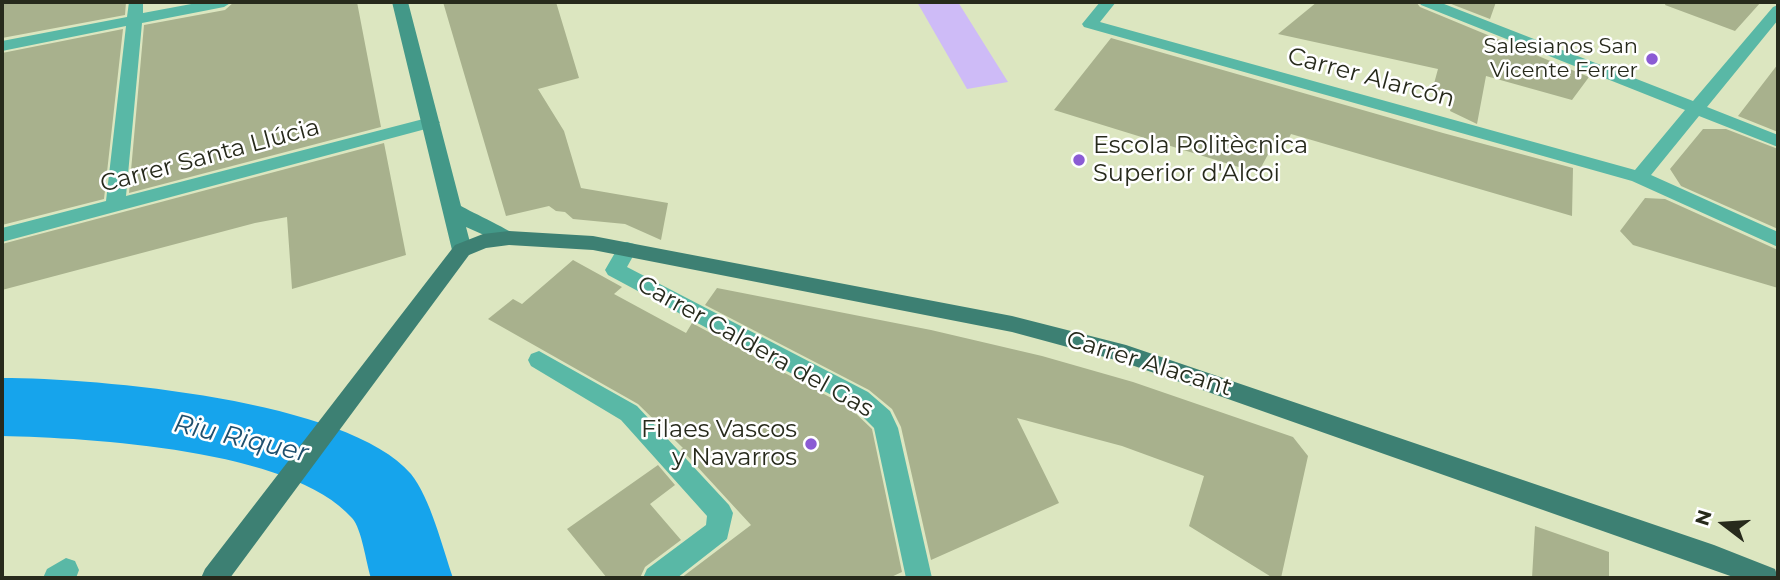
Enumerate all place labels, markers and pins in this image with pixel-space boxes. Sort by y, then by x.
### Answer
place label: Salesianos San Vicente Ferrer [1483,34,1638,84]
marker: Salesianos San Vicente Ferrer [1644,51,1660,67]
place label: Escola Politècnica Superior d'Alcoi [1093,132,1308,188]
marker: Escola Politècnica Superior d'Alcoi [1071,152,1087,168]
place label: Filaes Vascos y Navarros [641,416,797,472]
marker: Filaes Vascos y Navarros [803,436,819,452]

